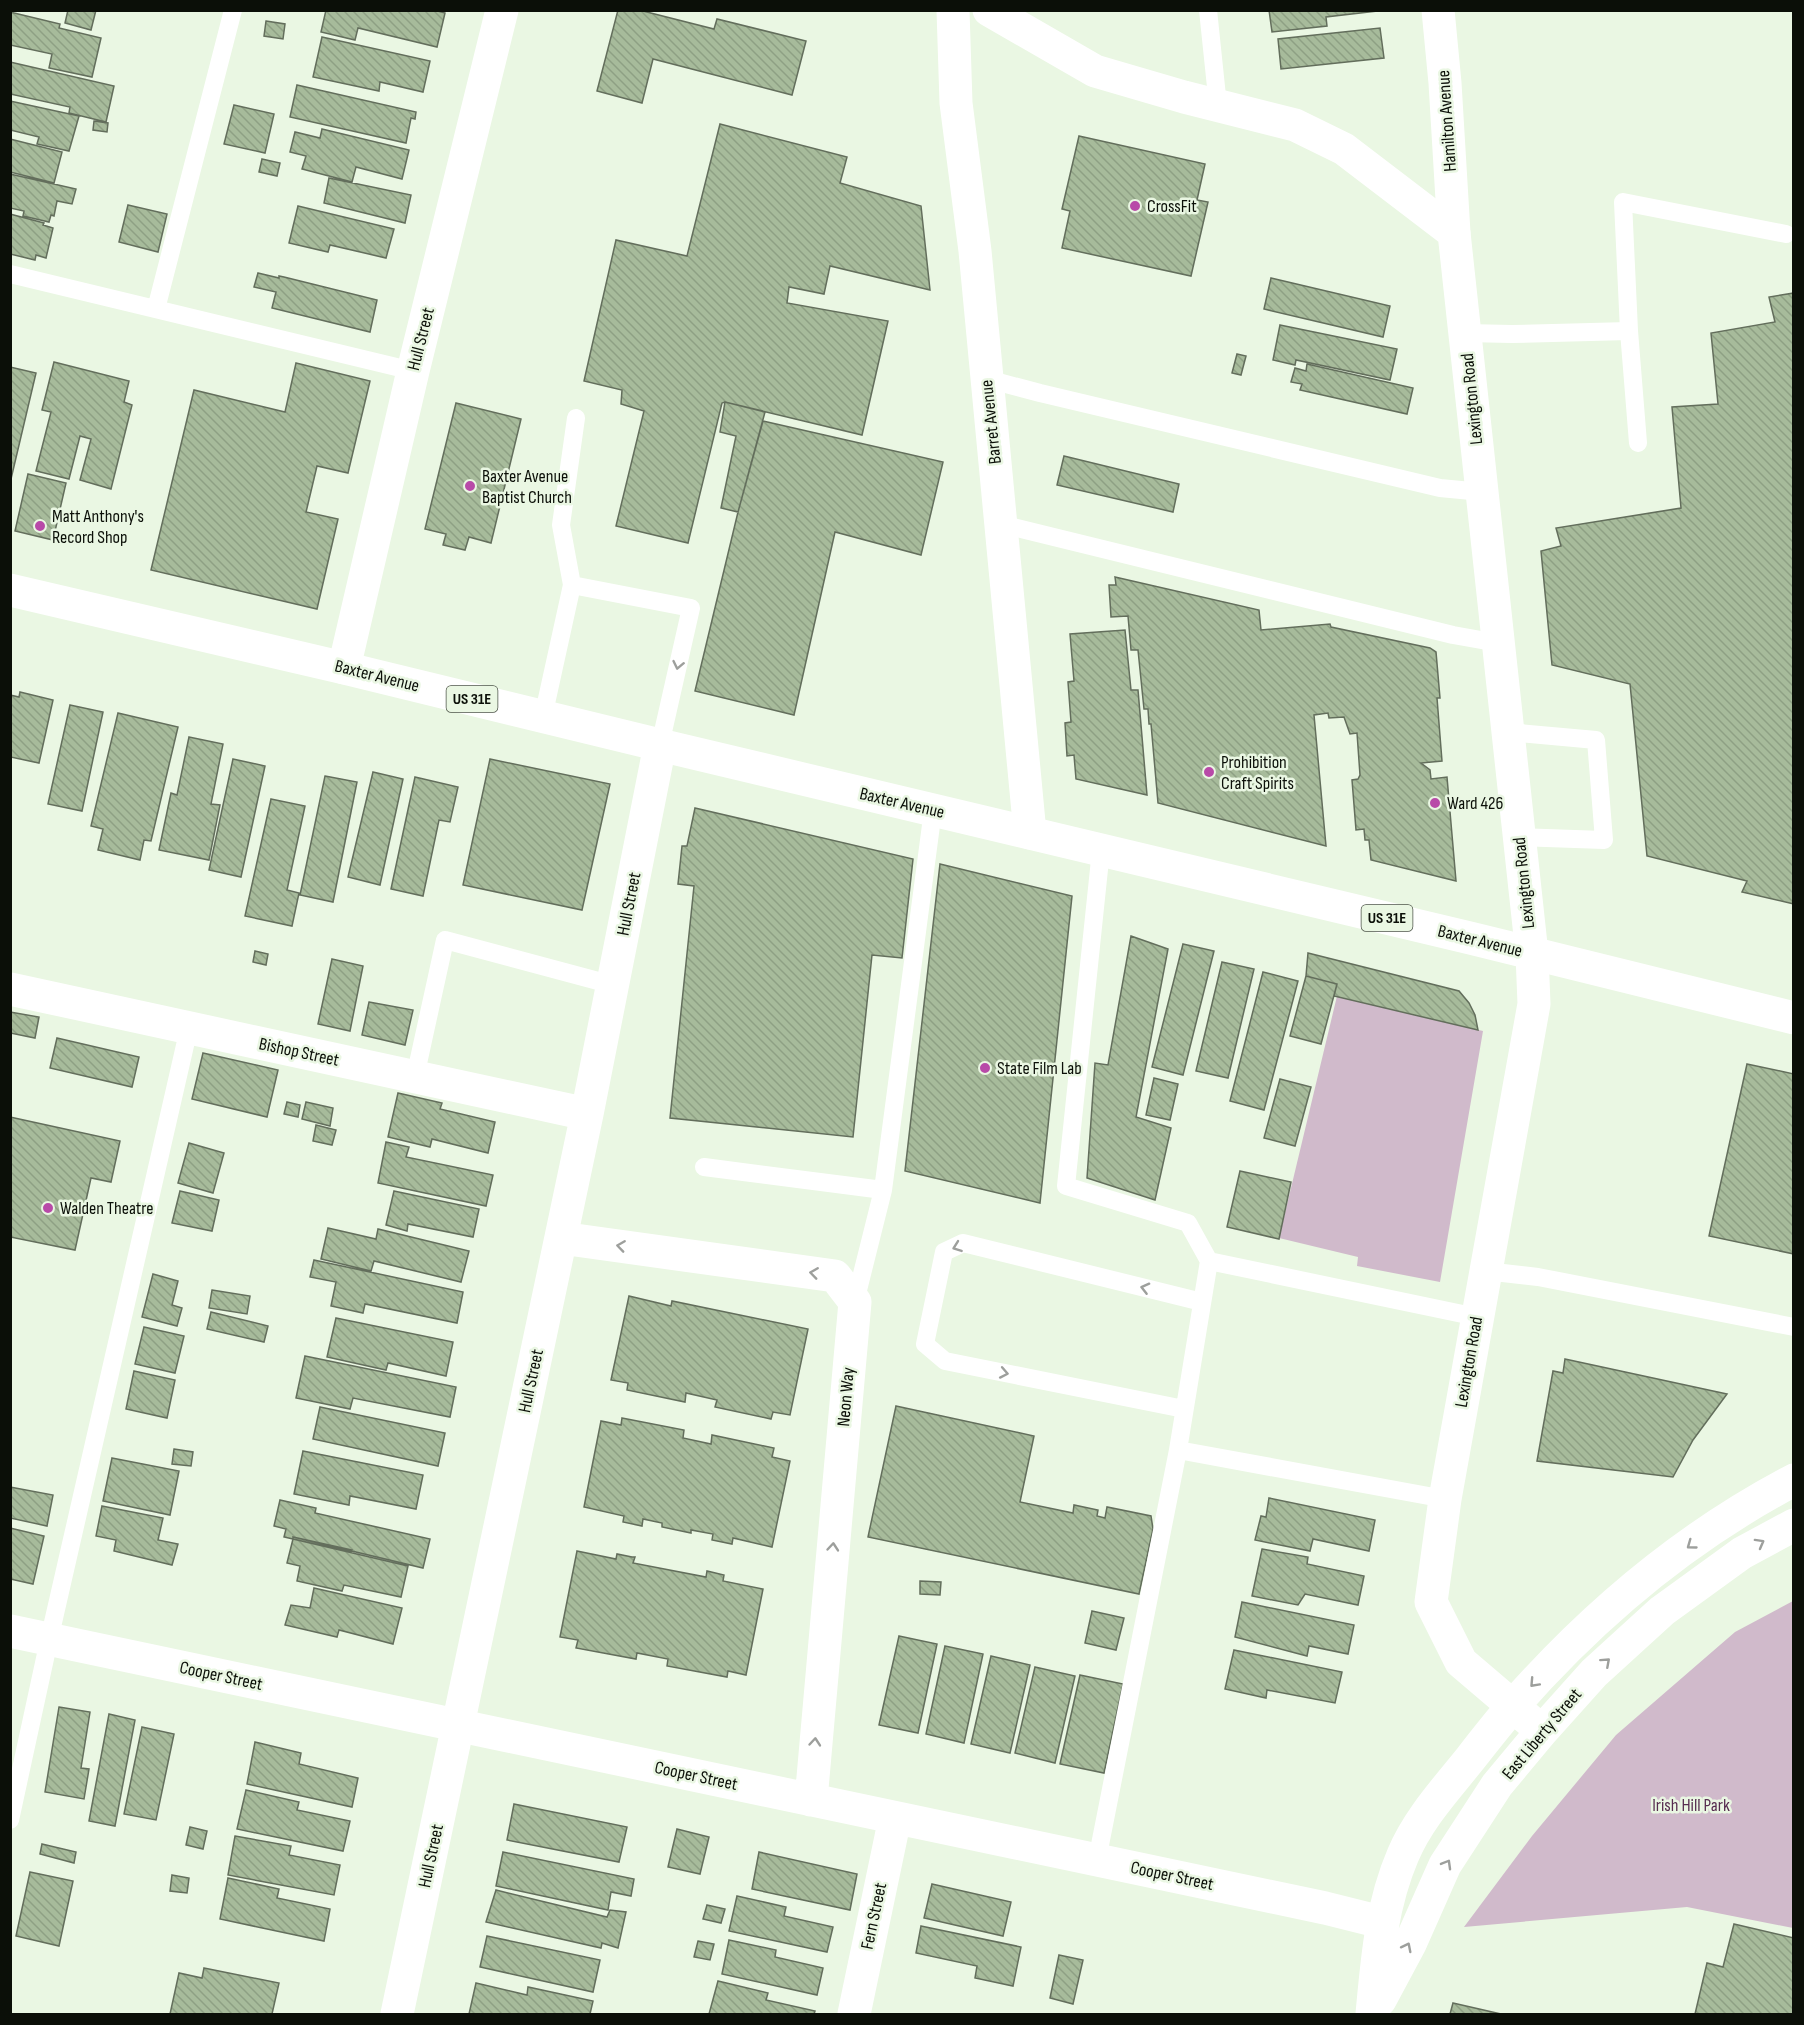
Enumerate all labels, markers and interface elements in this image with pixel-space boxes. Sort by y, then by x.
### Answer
street label: Hamilton Avenue [1433,70,1461,172]
place label: CrossFit [1147,196,1197,217]
marker: CrossFit [1128,199,1142,213]
street label: Hull Street [403,305,439,373]
street label: Lexington Road [1457,352,1487,446]
street label: Barret Avenue [976,379,1006,465]
place label: Baxter Avenue Baptist Church [482,466,572,508]
marker: Baxter Avenue Baptist Church [463,479,477,493]
place label: Matt Anthony's Record Shop [52,506,144,548]
marker: Matt Anthony's Record Shop [33,519,47,533]
street label: Baxter Avenue [333,655,421,697]
one-way arrow [673,660,686,670]
road number: US 31E [446,686,498,712]
place label: Prohibition Craft Spirits [1221,752,1294,794]
marker: Prohibition Craft Spirits [1202,765,1216,779]
street label: Baxter Avenue [858,783,946,823]
place label: Ward 426 [1447,793,1503,814]
marker: Ward 426 [1428,796,1442,810]
street label: Lexington Road [1509,836,1539,930]
street label: Hull Street [613,870,646,938]
road number: US 31E [1362,905,1412,931]
street label: Baxter Avenue [1436,920,1524,962]
street label: Bishop Street [257,1033,341,1071]
place label: State Film Lab [997,1058,1082,1079]
marker: State Film Lab [978,1061,992,1075]
place label: Walden Theatre [60,1198,153,1219]
marker: Walden Theatre [41,1201,55,1215]
one-way arrow [952,1240,962,1253]
one-way arrow [617,1241,626,1253]
one-way arrow [810,1268,819,1280]
one-way arrow [1140,1283,1150,1296]
street label: Lexington Road [1451,1315,1487,1409]
street label: Hull Street [514,1347,548,1415]
street label: Neon Way [833,1366,859,1428]
one-way arrow [999,1366,1009,1379]
one-way arrow [1687,1537,1698,1548]
one-way arrow [1754,1539,1764,1550]
one-way arrow [826,1543,839,1552]
street label: Cooper Street [178,1657,265,1695]
one-way arrow [1599,1658,1610,1669]
one-way arrow [1531,1676,1542,1687]
street label: East Liberty Street [1498,1684,1586,1784]
one-way arrow [809,1737,822,1746]
street label: Cooper Street [653,1757,740,1795]
park label: Irish Hill Park [1652,1795,1730,1816]
street label: Hull Street [414,1822,448,1890]
street label: Cooper Street [1129,1857,1216,1895]
one-way arrow [1440,1860,1451,1870]
street label: Fern Street [857,1880,891,1951]
one-way arrow [1400,1943,1412,1954]

